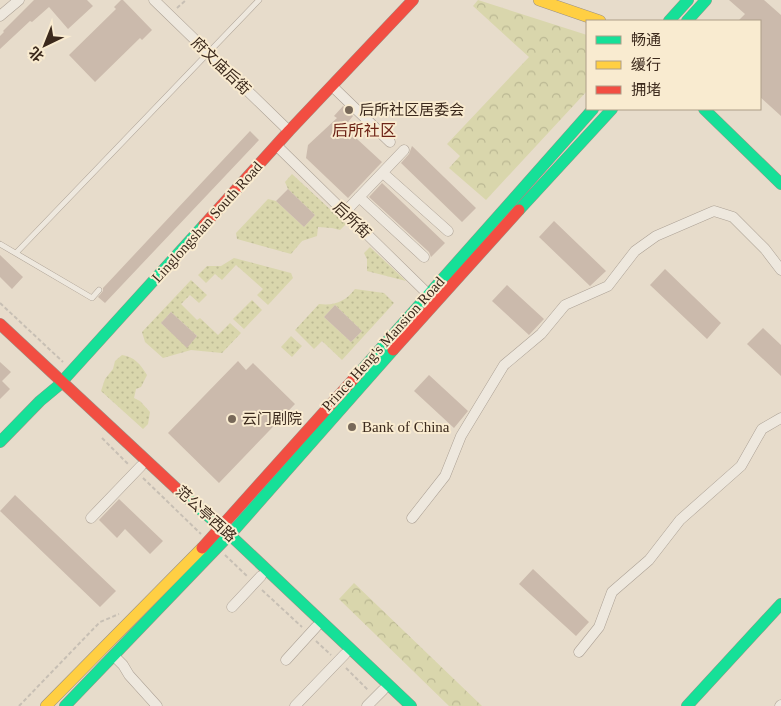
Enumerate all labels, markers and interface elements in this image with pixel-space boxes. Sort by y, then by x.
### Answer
north arrow [20,20,70,70]
legend [586,20,761,110]
text: 畅通 [631,32,661,48]
street label: 府文庙后街 [188,34,254,98]
text: 北 [26,44,47,64]
text: 缓行 [631,57,661,73]
text: 拥堵 [631,82,661,98]
place label: 后所社区居委会 [359,102,464,118]
marker: 后所社区居委会 [343,104,355,116]
district label: 后所社区 [332,122,396,139]
street label: Linglongshan South Road [149,158,266,286]
street label: 后所街 [330,199,374,241]
street label: Prince Heng's Mansion Road [319,273,448,414]
place label: 云门剧院 [242,411,302,427]
marker: 云门剧院 [226,413,238,425]
place label: Bank of China [362,419,450,435]
marker: Bank of China [346,421,358,433]
street label: 范公亭西路 [173,483,239,545]

